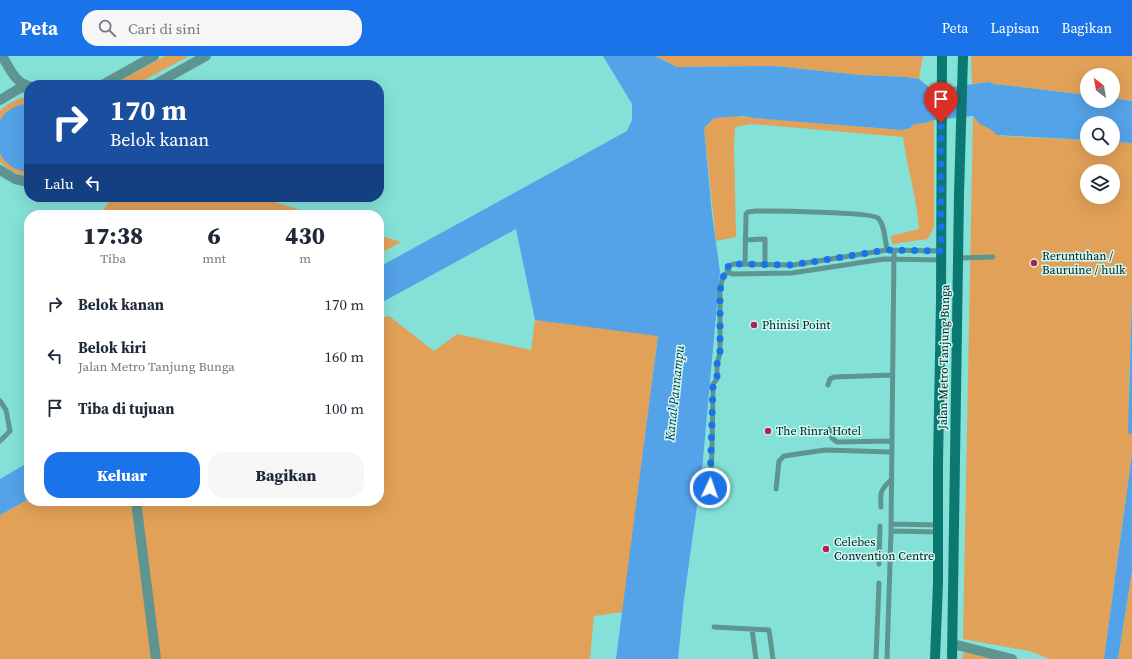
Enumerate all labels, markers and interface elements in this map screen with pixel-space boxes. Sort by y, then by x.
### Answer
search box [82,10,362,46]
text: Peta [20,15,58,41]
icon: search [96,17,118,39]
text: Cari di sini [128,18,200,39]
text: Peta [942,18,968,38]
text: Lapisan [990,18,1040,38]
text: Bagikan [1062,18,1112,38]
north arrow [1080,68,1120,108]
map controls [1080,68,1120,204]
pin [924,82,958,123]
icon: arrive [930,88,952,110]
text: 170 m [110,91,187,129]
icon: right [44,96,96,148]
button: search [1080,116,1120,156]
text: Belok kanan [110,127,209,152]
button: layers [1080,164,1120,204]
icon: left [82,172,104,194]
text: Lalu [44,173,74,194]
text: 17:38 [83,219,143,252]
text: 6 [208,219,221,252]
text: 430 [285,219,325,252]
place label: Reruntuhan / Bauruine / hulk [1042,248,1126,278]
text: Tiba [100,250,126,267]
text: mnt [202,250,226,267]
text: m [299,250,311,267]
marker: Reruntuhan / Bauruine / hulk [1029,258,1039,268]
street label: Jalan Metro Tanjung Bunga [935,284,953,431]
icon: right [44,293,66,315]
text: Belok kanan [78,294,164,315]
text: 170 m [324,294,364,315]
place label: Phinisi Point [762,317,830,333]
marker: Phinisi Point [749,320,759,330]
text: Belok kiri [78,337,146,358]
water label: Kanal Pannampu [661,344,688,443]
icon: left [44,345,66,367]
text: 160 m [324,346,364,367]
text: Jalan Metro Tanjung Bunga [78,358,235,375]
icon: arrive [44,397,66,419]
text: Tiba di tujuan [78,398,174,419]
text: 100 m [324,398,364,419]
place label: The Rinra Hotel [776,423,861,439]
marker: The Rinra Hotel [763,426,773,436]
button: Keluar [44,452,200,498]
button: Bagikan [208,452,364,498]
position arrow [689,467,731,509]
place label: Celebes Convention Centre [834,534,934,564]
marker: Celebes Convention Centre [821,544,831,554]

